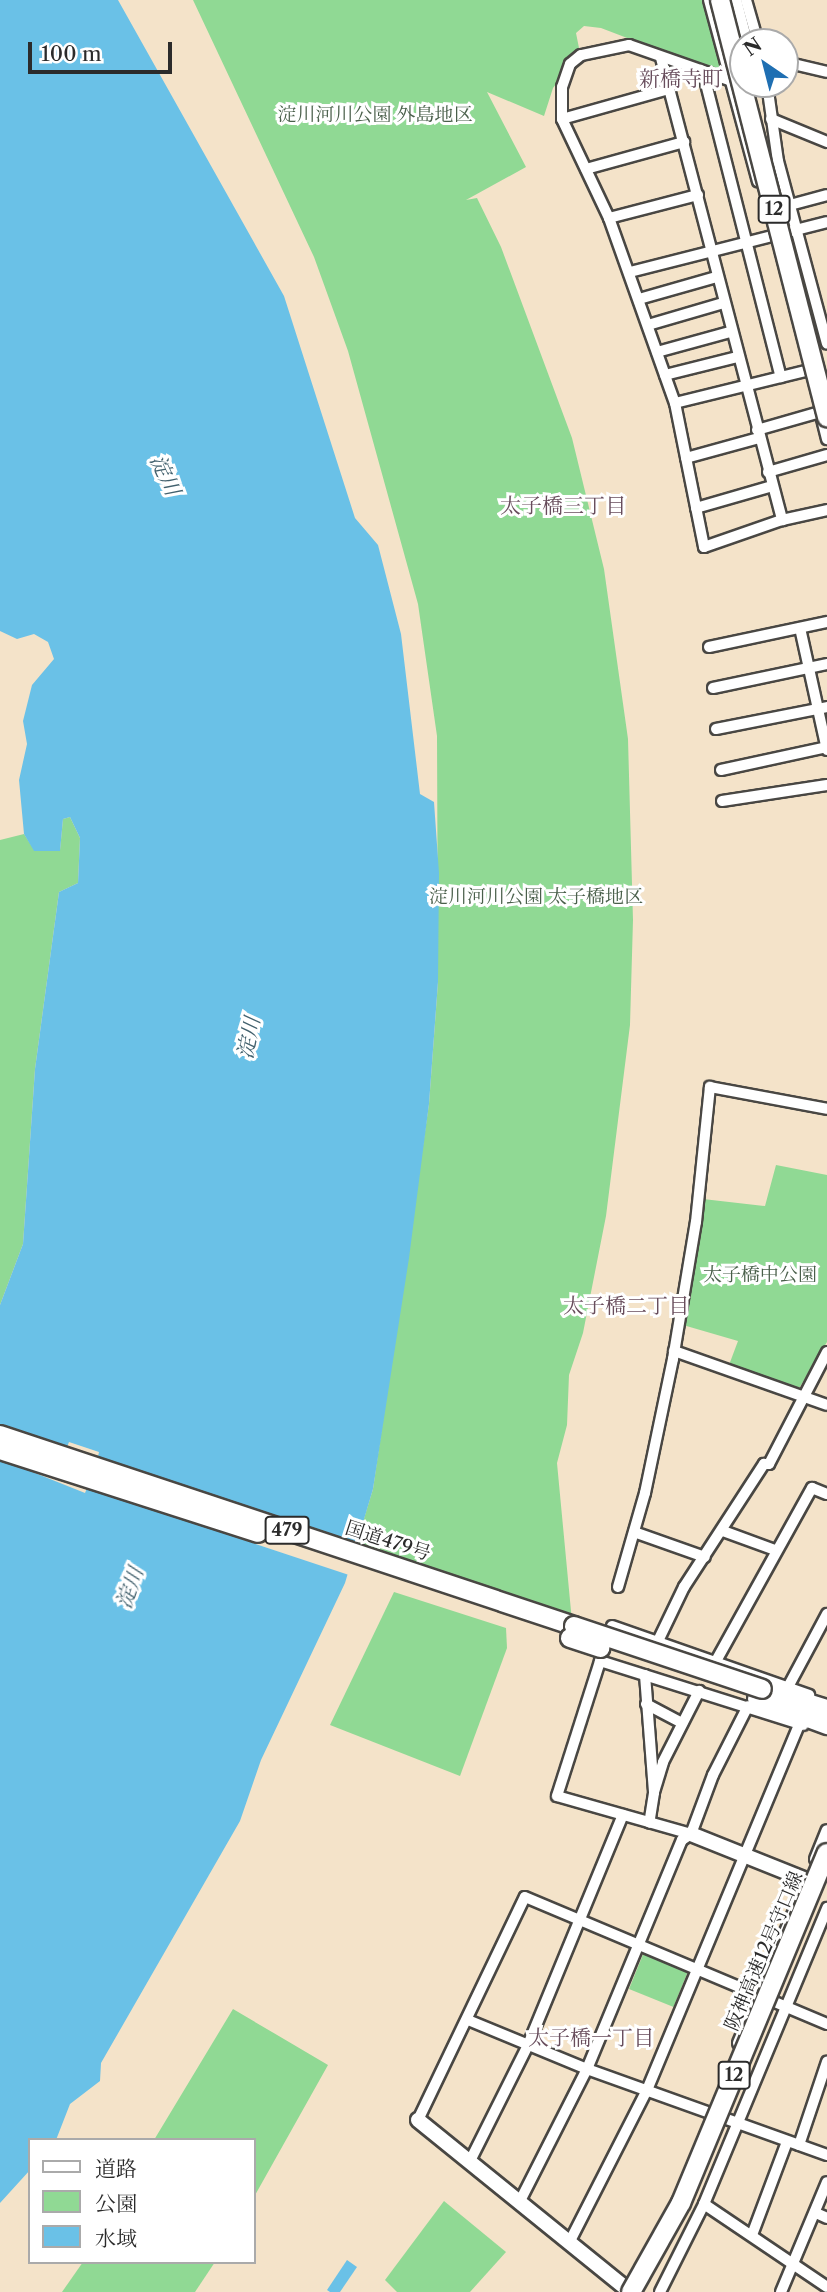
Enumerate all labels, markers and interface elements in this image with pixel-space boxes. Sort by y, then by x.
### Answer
scale bar [32,28,175,72]
north arrow [729,28,799,98]
text: N [739,33,766,61]
text: 100 m [41,41,102,66]
district label: 新橋寺町 [639,66,723,92]
park label: 淀川河川公園 外島地区 [277,104,473,126]
road number: 12 [756,194,792,224]
water label: 淀川 [145,451,185,499]
district label: 太子橋三丁目 [500,493,626,519]
park label: 淀川河川公園 太子橋地区 [429,886,643,908]
water label: 淀川 [233,1015,265,1061]
park label: 太子橋中公園 [703,1264,817,1286]
district label: 太子橋二丁目 [563,1293,689,1319]
road number: 479 [264,1516,310,1545]
street label: 国道479号 [342,1516,434,1566]
water label: 淀川 [111,1564,149,1612]
street label: 阪神高速12号守口線 [720,1868,808,2034]
district label: 太子橋一丁目 [528,2025,654,2051]
road number: 12 [716,2060,752,2090]
legend [28,2138,256,2264]
text: 道路 [95,2156,137,2181]
text: 公園 [95,2191,137,2216]
text: 水域 [95,2226,137,2251]

